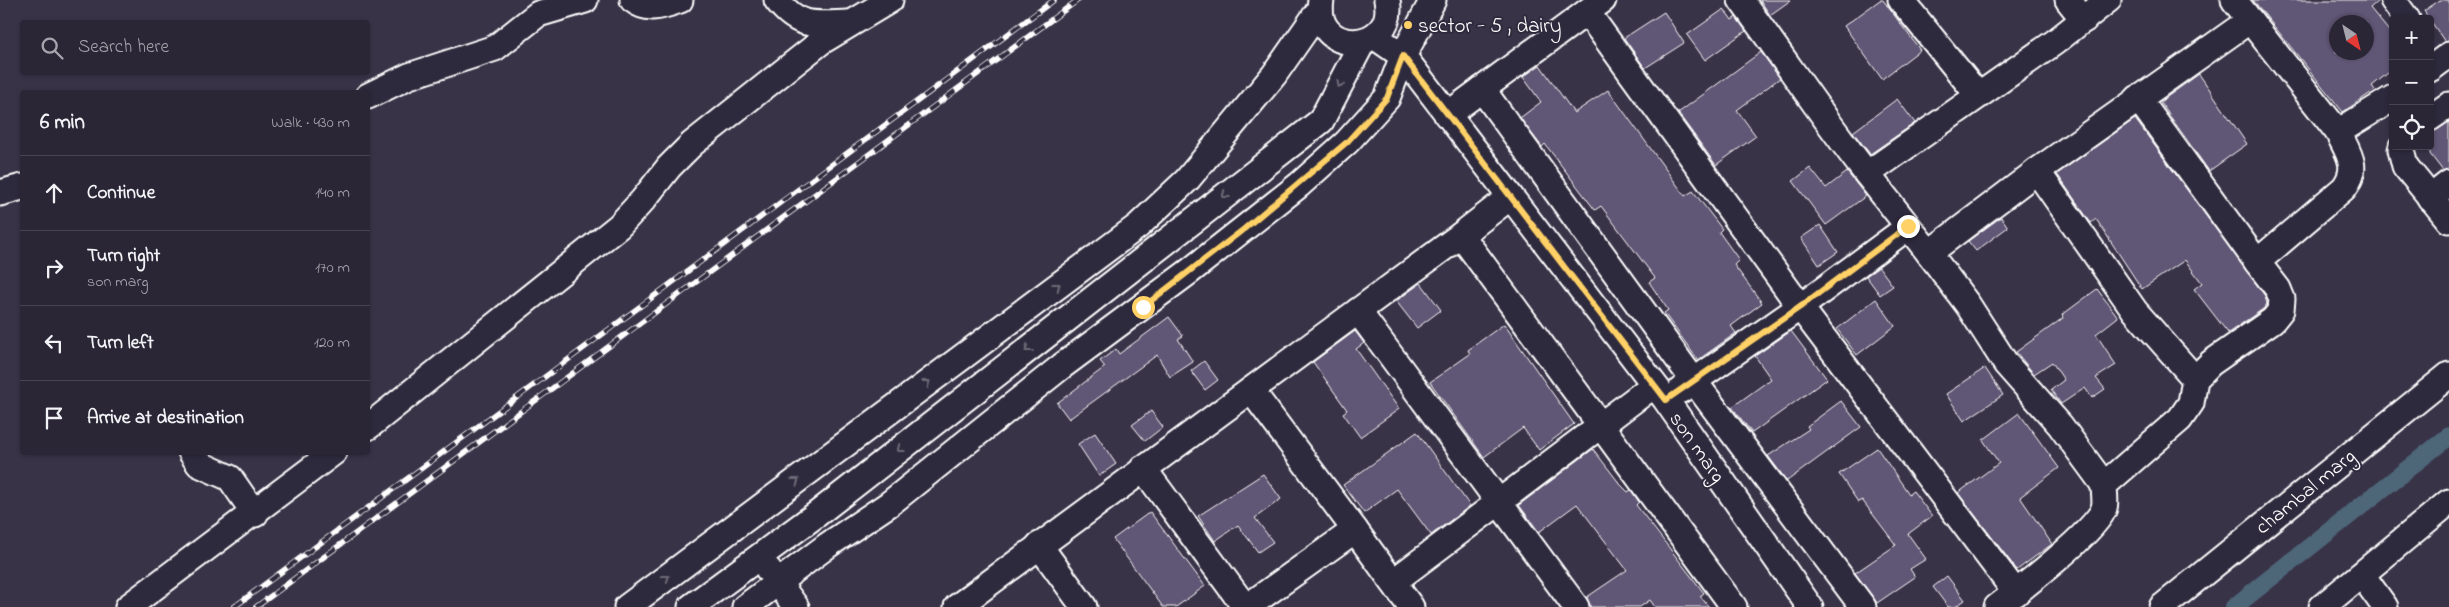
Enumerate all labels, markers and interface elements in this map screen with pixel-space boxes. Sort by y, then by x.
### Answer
place label: sector - 5 , dairy [1418,12,1562,44]
north arrow [2329,15,2374,60]
map controls [2389,15,2434,150]
button: + [2389,15,2434,60]
marker: sector - 5 , dairy [1402,19,1414,31]
search box [20,20,370,75]
icon: search [38,34,66,62]
text: Search here [78,34,169,61]
button: − [2389,60,2434,105]
one-way arrow [1336,79,1346,88]
button: locate [2389,105,2434,150]
text: 6 min [40,108,85,138]
text: Walk · 430 m [271,111,350,135]
icon: ahead [40,179,68,207]
text: Continue [87,180,155,207]
text: 140 m [315,181,350,205]
one-way arrow [1222,190,1231,198]
route end [1897,215,1920,238]
text: Turn right [87,243,160,270]
icon: right [40,254,68,282]
text: 170 m [315,256,350,280]
text: son marg [87,270,149,294]
one-way arrow [1051,283,1061,292]
route start [1132,296,1155,319]
icon: left [40,329,68,357]
text: Turn left [87,330,154,357]
text: 120 m [314,331,350,355]
one-way arrow [1025,344,1034,352]
one-way arrow [921,381,930,389]
icon: arrive [40,404,68,432]
text: Arrive at destination [87,405,244,432]
street label: son marg [1659,406,1732,491]
street label: chambal marg [2250,443,2364,544]
one-way arrow [897,444,906,452]
one-way arrow [790,478,799,486]
one-way arrow [660,575,670,584]

